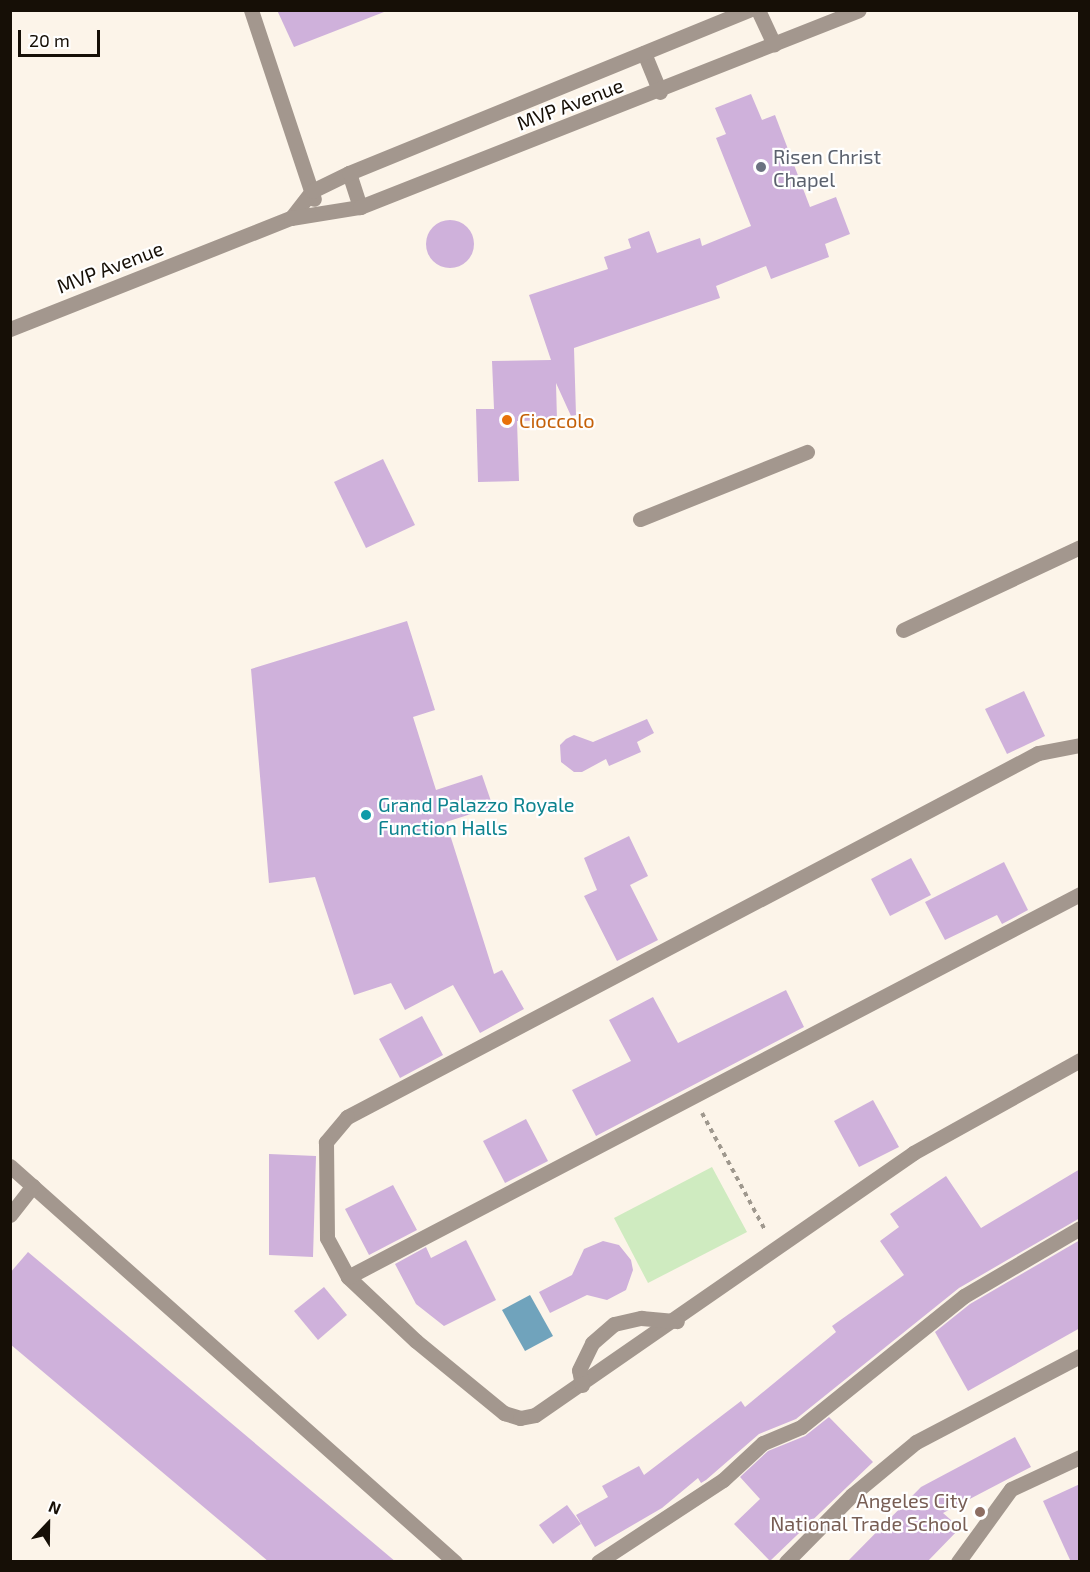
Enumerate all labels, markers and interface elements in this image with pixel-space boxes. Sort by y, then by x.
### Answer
scale bar [21,18,104,56]
text: 20 m [29,29,70,51]
street label: MVP Avenue [513,73,627,135]
place label: Risen Christ Chapel [773,144,881,191]
marker: Risen Christ Chapel [754,160,768,174]
street label: MVP Avenue [53,236,167,298]
place label: Cioccolo [519,408,595,432]
marker: Cioccolo [500,413,514,427]
place label: Grand Palazzo Royale Function Halls [378,792,575,839]
marker: Grand Palazzo Royale Function Halls [359,808,373,822]
place label: Angeles City National Trade School [769,1488,968,1535]
north arrow [18,1494,78,1554]
text: N [46,1496,64,1518]
marker: Angeles City National Trade School [973,1505,987,1519]

